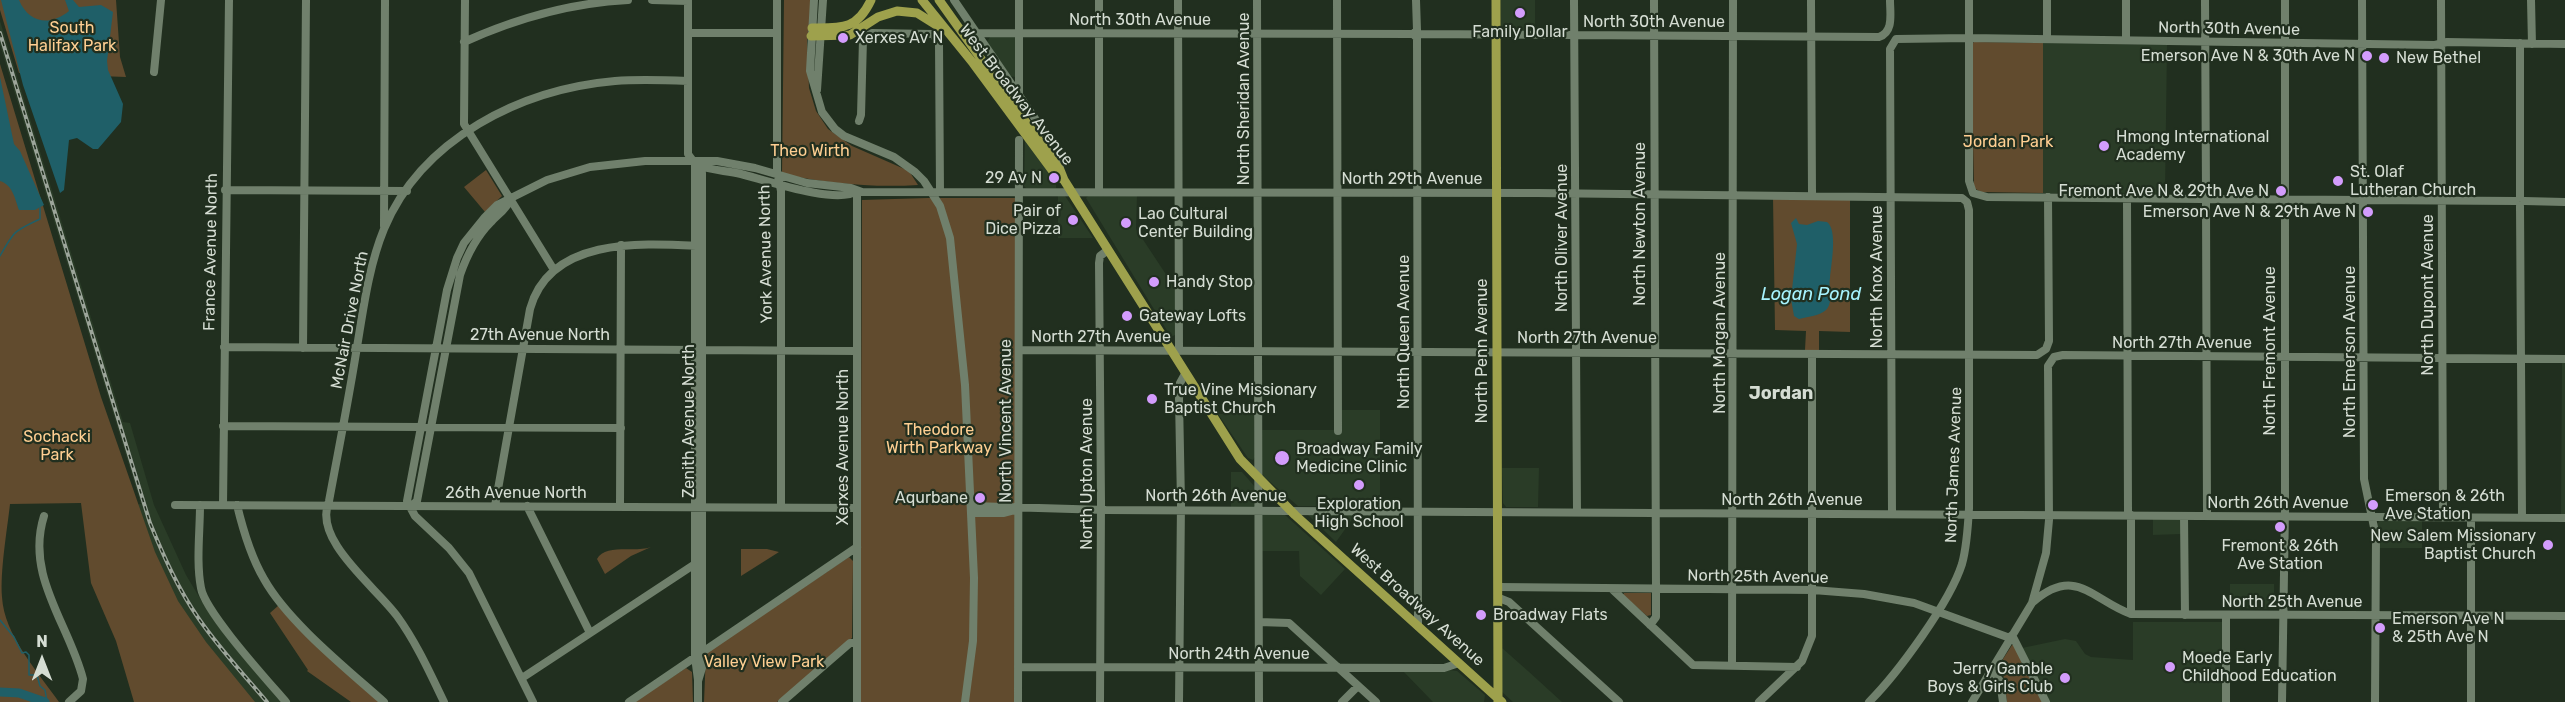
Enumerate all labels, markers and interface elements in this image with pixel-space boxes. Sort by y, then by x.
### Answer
marker: Family Dollar [1513,6,1527,20]
street label: North 30th Avenue [1069,10,1211,30]
street label: North 30th Avenue [1583,12,1725,32]
street label: North Sheridan Avenue [1234,13,1254,185]
park label: South Halifax Park [28,18,116,56]
street label: North 30th Avenue [2158,18,2300,40]
street label: West Broadway Avenue [955,21,1077,169]
place label: Family Dollar [1472,22,1568,42]
place label: Xerxes Av N [855,28,943,48]
marker: Xerxes Av N [836,31,850,45]
place label: Emerson Ave N & 30th Ave N [2141,46,2355,66]
place label: New Bethel [2396,48,2481,68]
marker: Emerson Ave N & 30th Ave N [2360,49,2374,63]
marker: New Bethel [2377,51,2391,65]
place label: Hmong International Academy [2116,127,2269,165]
park label: Jordan Park [1963,132,2053,152]
marker: Hmong International Academy [2097,139,2111,153]
park label: Theo Wirth [770,141,850,161]
street label: North Newton Avenue [1630,142,1650,306]
place label: St. Olaf Lutheran Church [2350,162,2476,200]
street label: North Oliver Avenue [1552,164,1572,312]
place label: 29 Av N [985,168,1042,188]
street label: North 29th Avenue [1341,169,1483,189]
marker: 29 Av N [1047,171,1061,185]
street label: France Avenue North [200,173,222,331]
marker: St. Olaf Lutheran Church [2331,174,2345,188]
place label: Fremont Ave N & 29th Ave N [2059,181,2269,201]
street label: York Avenue North [755,184,777,324]
marker: Fremont Ave N & 29th Ave N [2274,184,2288,198]
place label: Pair of Dice Pizza [985,201,1061,239]
place label: Emerson Ave N & 29th Ave N [2143,202,2356,222]
place label: Lao Cultural Center Building [1138,204,1253,242]
street label: North Knox Avenue [1867,205,1887,349]
marker: Emerson Ave N & 29th Ave N [2361,205,2375,219]
marker: Pair of Dice Pizza [1066,213,1080,227]
street label: North Dupont Avenue [2418,214,2438,376]
marker: Lao Cultural Center Building [1119,216,1133,230]
street label: McNair Drive North [327,249,373,391]
street label: North Morgan Avenue [1710,252,1730,414]
street label: North Queen Avenue [1394,255,1414,409]
street label: North Fremont Avenue [2260,266,2280,436]
street label: North Emerson Avenue [2340,266,2360,438]
place label: Handy Stop [1166,272,1253,292]
marker: Handy Stop [1147,275,1161,289]
street label: North Penn Avenue [1472,279,1492,423]
water label: Logan Pond [1761,284,1861,306]
place label: Gateway Lofts [1139,306,1246,326]
marker: Gateway Lofts [1120,309,1134,323]
street label: 27th Avenue North [470,325,610,345]
street label: North 27th Avenue [1031,327,1171,347]
street label: North 27th Avenue [1517,328,1657,348]
street label: North 27th Avenue [2112,333,2252,353]
street label: North Vincent Avenue [996,339,1016,503]
street label: Zenith Avenue North [679,344,699,498]
street label: Xerxes Avenue North [833,369,853,525]
place label: True Vine Missionary Baptist Church [1164,380,1317,418]
district label: Jordan [1749,383,1813,405]
street label: North James Avenue [1942,386,1966,544]
marker: True Vine Missionary Baptist Church [1145,392,1159,406]
street label: North Upton Avenue [1077,398,1097,550]
park label: Theodore Wirth Parkway [886,420,992,458]
park label: Sochacki Park [23,427,91,465]
place label: Broadway Family Medicine Clinic [1296,439,1423,477]
marker: Broadway Family Medicine Clinic [1273,449,1291,467]
marker: Exploration High School [1352,478,1366,492]
street label: 26th Avenue North [445,483,587,503]
street label: North 26th Avenue [1145,486,1287,506]
place label: Emerson & 26th Ave Station [2385,486,2505,524]
place label: Aqurbane [895,488,968,508]
street label: North 26th Avenue [1721,490,1863,510]
marker: Aqurbane [973,491,987,505]
street label: North 26th Avenue [2207,493,2349,513]
place label: Exploration High School [1314,494,1404,532]
marker: Emerson & 26th Ave Station [2366,498,2380,512]
marker: Fremont & 26th Ave Station [2273,520,2287,534]
place label: New Salem Missionary Baptist Church [2370,526,2536,564]
place label: Fremont & 26th Ave Station [2221,536,2339,574]
marker: New Salem Missionary Baptist Church [2541,538,2555,552]
street label: West Broadway Avenue [1346,540,1488,670]
street label: North 25th Avenue [1687,566,1829,588]
street label: North 25th Avenue [2221,592,2363,612]
place label: Broadway Flats [1493,605,1608,625]
marker: Broadway Flats [1474,608,1488,622]
place label: Emerson Ave N & 25th Ave N [2392,609,2505,647]
marker: Emerson Ave N & 25th Ave N [2373,621,2387,635]
north arrow [12,630,72,690]
text: N [36,632,48,651]
street label: North 24th Avenue [1168,644,1310,664]
place label: Moede Early Childhood Education [2182,648,2337,686]
park label: Valley View Park [704,652,824,672]
place label: Jerry Gamble Boys & Girls Club [1927,659,2053,697]
marker: Moede Early Childhood Education [2163,660,2177,674]
marker: Jerry Gamble Boys & Girls Club [2058,671,2072,685]

